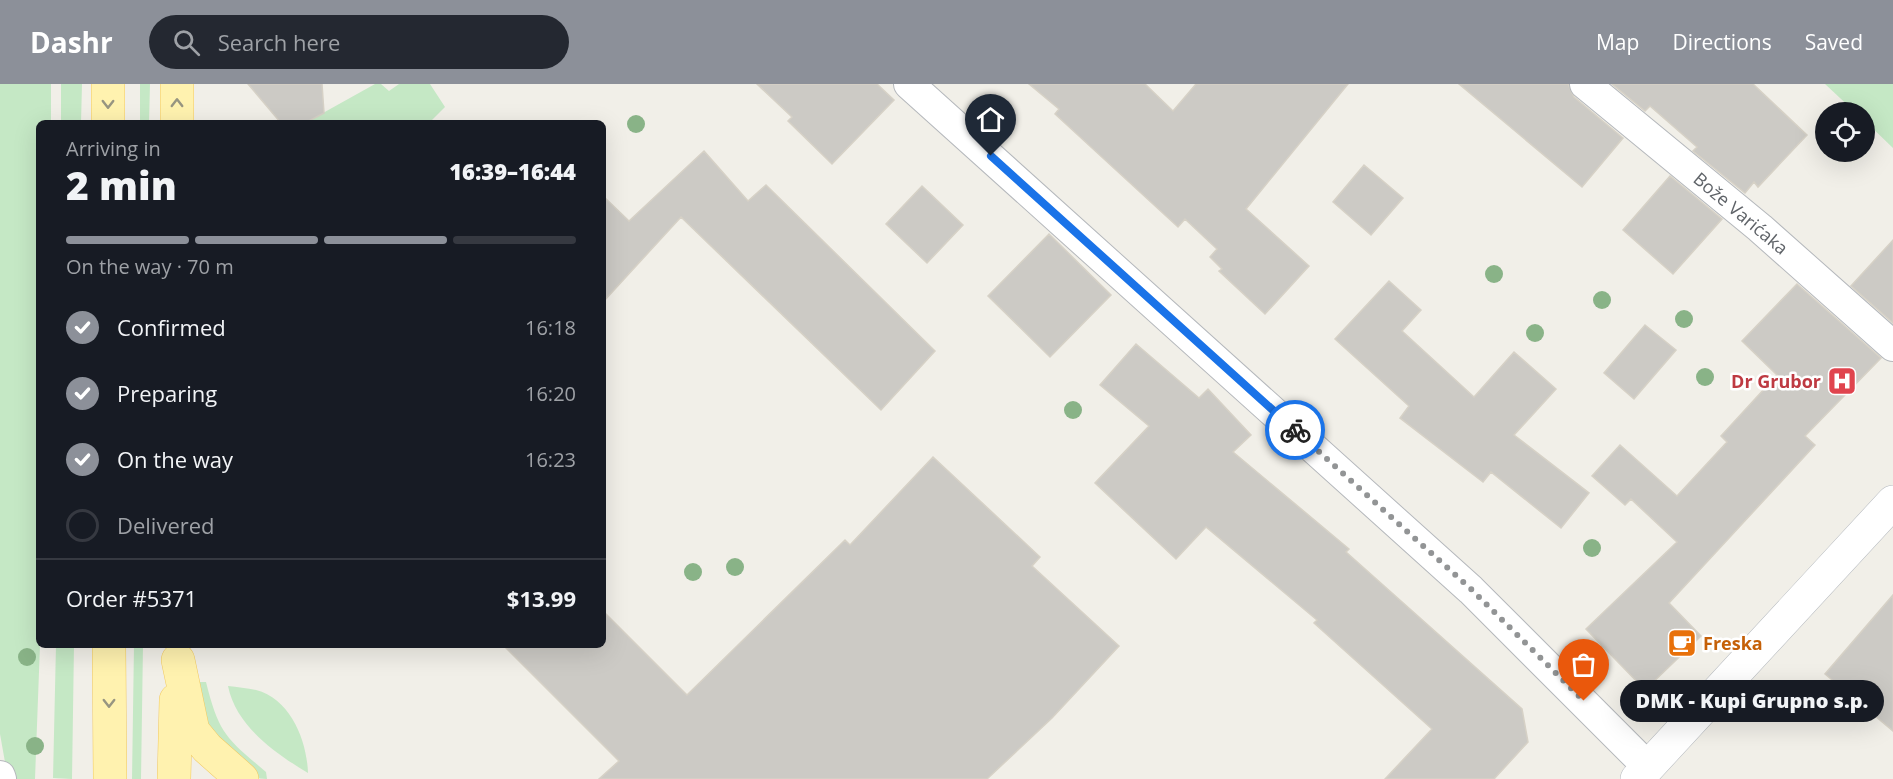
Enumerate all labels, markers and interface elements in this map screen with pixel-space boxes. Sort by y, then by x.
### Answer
search box [149,15,569,69]
text: Dashr [30,23,113,61]
icon: search [170,26,203,59]
text: Search here [218,27,340,57]
text: Map [1596,28,1639,56]
text: Directions [1672,28,1772,56]
text: Saved [1805,28,1863,56]
pin [965,94,1016,156]
one-way arrow [102,99,114,108]
one-way arrow [171,99,183,108]
map controls [1815,102,1875,162]
button: locate [1815,102,1875,162]
icon: home [974,103,1007,136]
text: Arriving in [66,135,161,162]
text: 16:39–16:44 [449,156,576,186]
text: 2 min [66,158,177,211]
street label: Bože Varićaka [1689,166,1793,260]
text: On the way · 70 m [66,253,234,280]
icon: check [66,311,99,344]
text: Confirmed [117,312,226,342]
text: 16:18 [525,314,576,341]
hospital icon: Dr Grubor [1826,365,1858,397]
place label: Dr Grubor [1731,369,1821,393]
icon: check [66,377,99,410]
text: Preparing [117,378,217,408]
text: 16:20 [525,380,576,407]
courier [1265,400,1325,460]
icon: bike [1279,414,1312,447]
icon: check [66,443,99,476]
text: On the way [117,444,233,474]
text: 16:23 [525,446,576,473]
text: Delivered [117,510,215,540]
text: Order #5371 [66,583,197,613]
text: $13.99 [507,583,576,613]
cafe icon: Freska [1666,627,1698,659]
place label: Freska [1703,631,1763,655]
pin [1558,639,1609,701]
icon: bag [1567,648,1600,681]
callout: DMK - Kupi Grupno s.p. [1620,680,1884,722]
text: DMK - Kupi Grupno s.p. [1636,687,1868,714]
one-way arrow [103,699,115,708]

